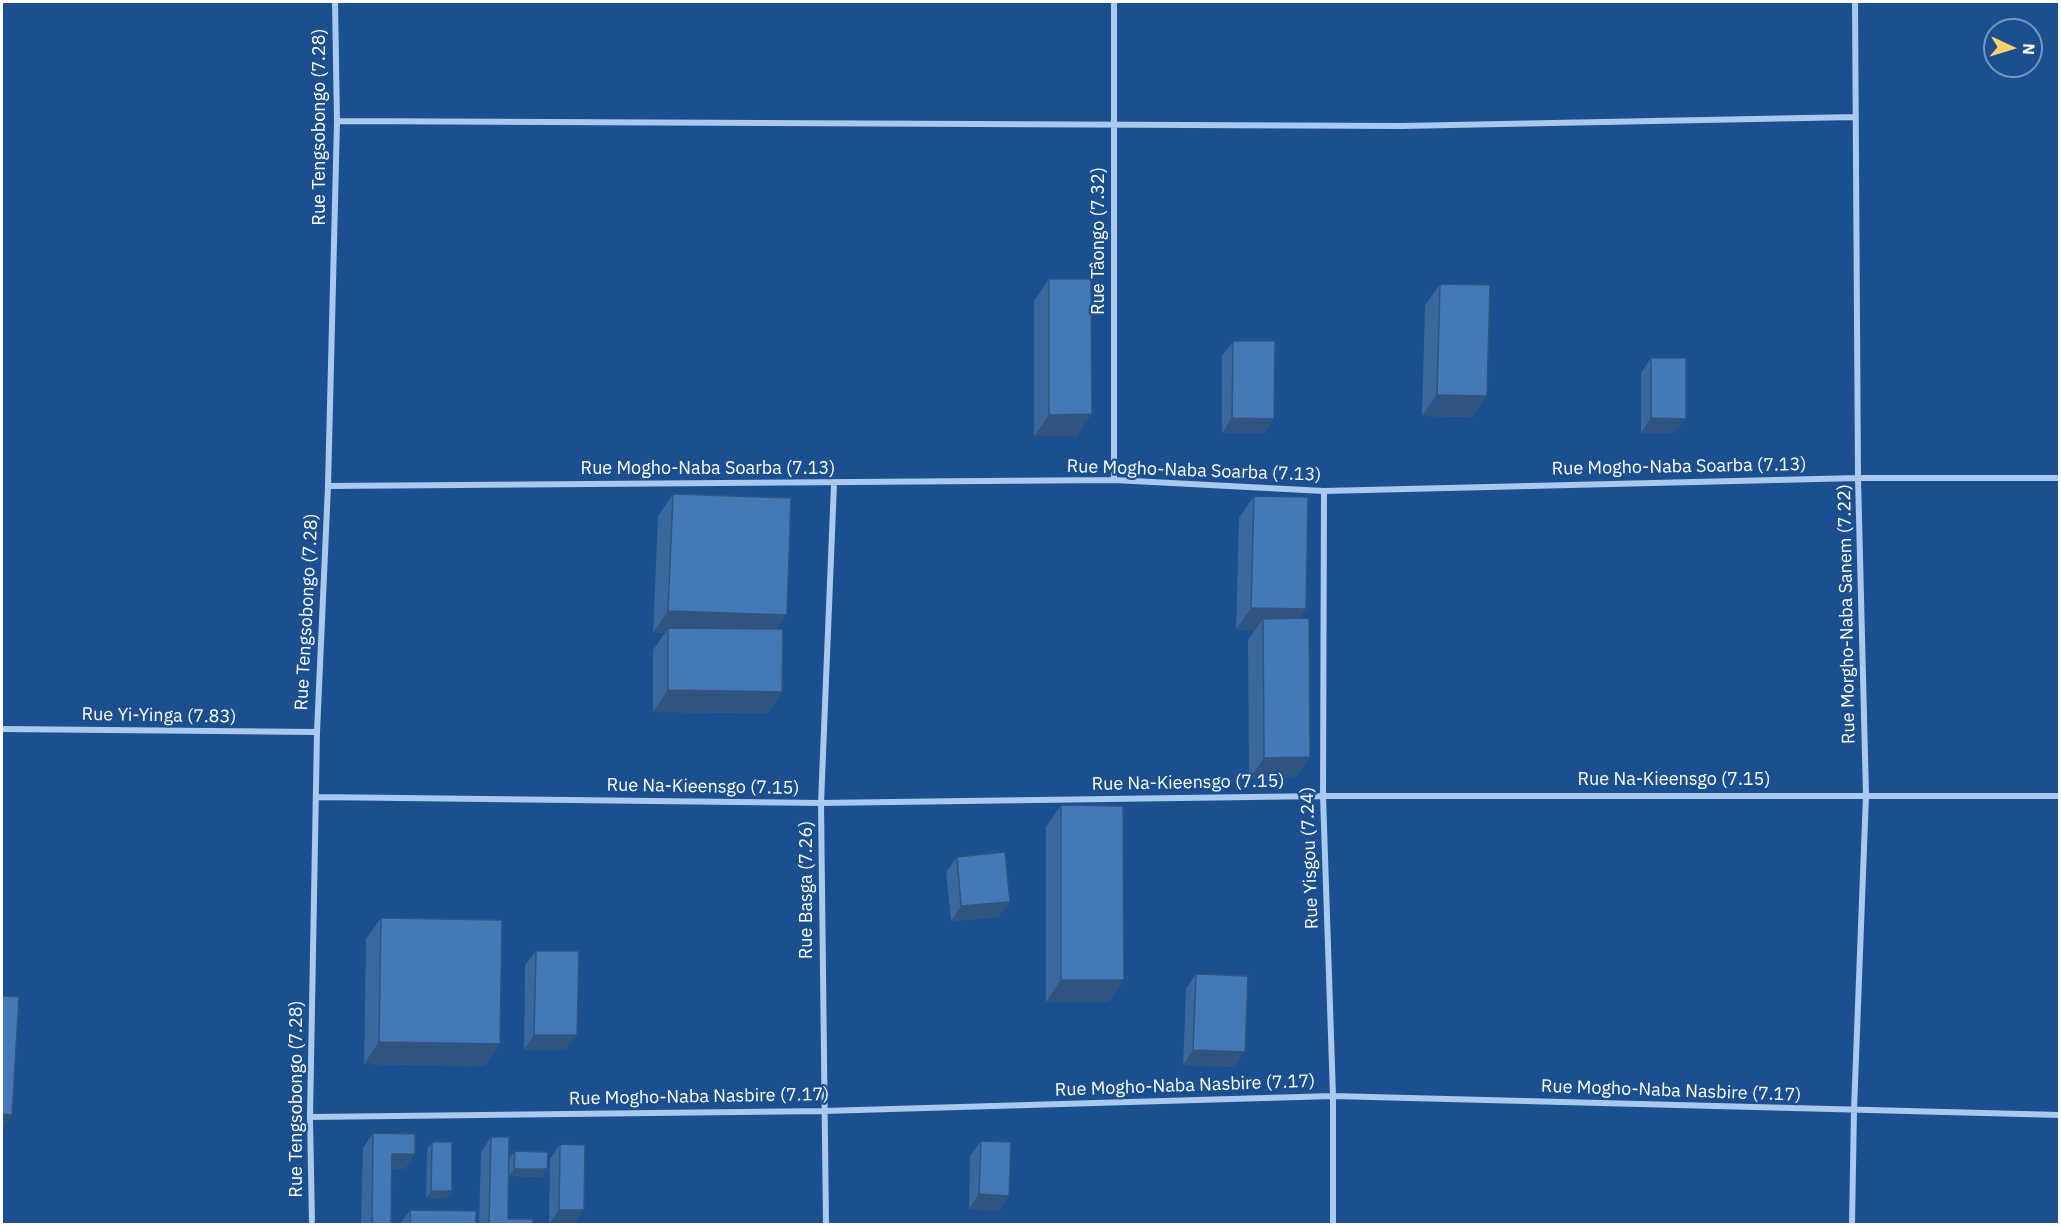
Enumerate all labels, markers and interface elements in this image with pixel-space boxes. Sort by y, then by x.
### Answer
north arrow [1983,18,2043,78]
street label: Rue Tengsobongo (7.28) [309,28,331,226]
text: N [2019,43,2039,56]
street label: Rue Tâongo (7.32) [1088,167,1110,315]
street label: Rue Mogho-Naba Soarba (7.13) [1551,454,1807,480]
street label: Rue Mogho-Naba Soarba (7.13) [1066,456,1322,486]
street label: Rue Mogho-Naba Soarba (7.13) [581,458,835,480]
street label: Rue Morgho-Naba Sanem (7.22) [1834,484,1860,744]
street label: Rue Tengsobongo (7.28) [291,513,323,711]
street label: Rue Yi-Yinga (7.83) [81,704,237,728]
street label: Rue Na-Kieensgo (7.15) [1578,769,1770,791]
street label: Rue Na-Kieensgo (7.15) [1091,771,1285,795]
street label: Rue Na-Kieensgo (7.15) [606,775,800,799]
street label: Rue Yisgou (7.24) [1297,786,1323,930]
street label: Rue Basga (7.26) [796,821,818,959]
street label: Rue Tengsobongo (7.28) [286,1000,308,1198]
street label: Rue Mogho-Naba Nasbire (7.17) [1054,1071,1316,1101]
street label: Rue Mogho-Naba Nasbire (7.17) [1540,1076,1802,1106]
street label: Rue Mogho-Naba Nasbire (7.17) [569,1084,829,1110]

